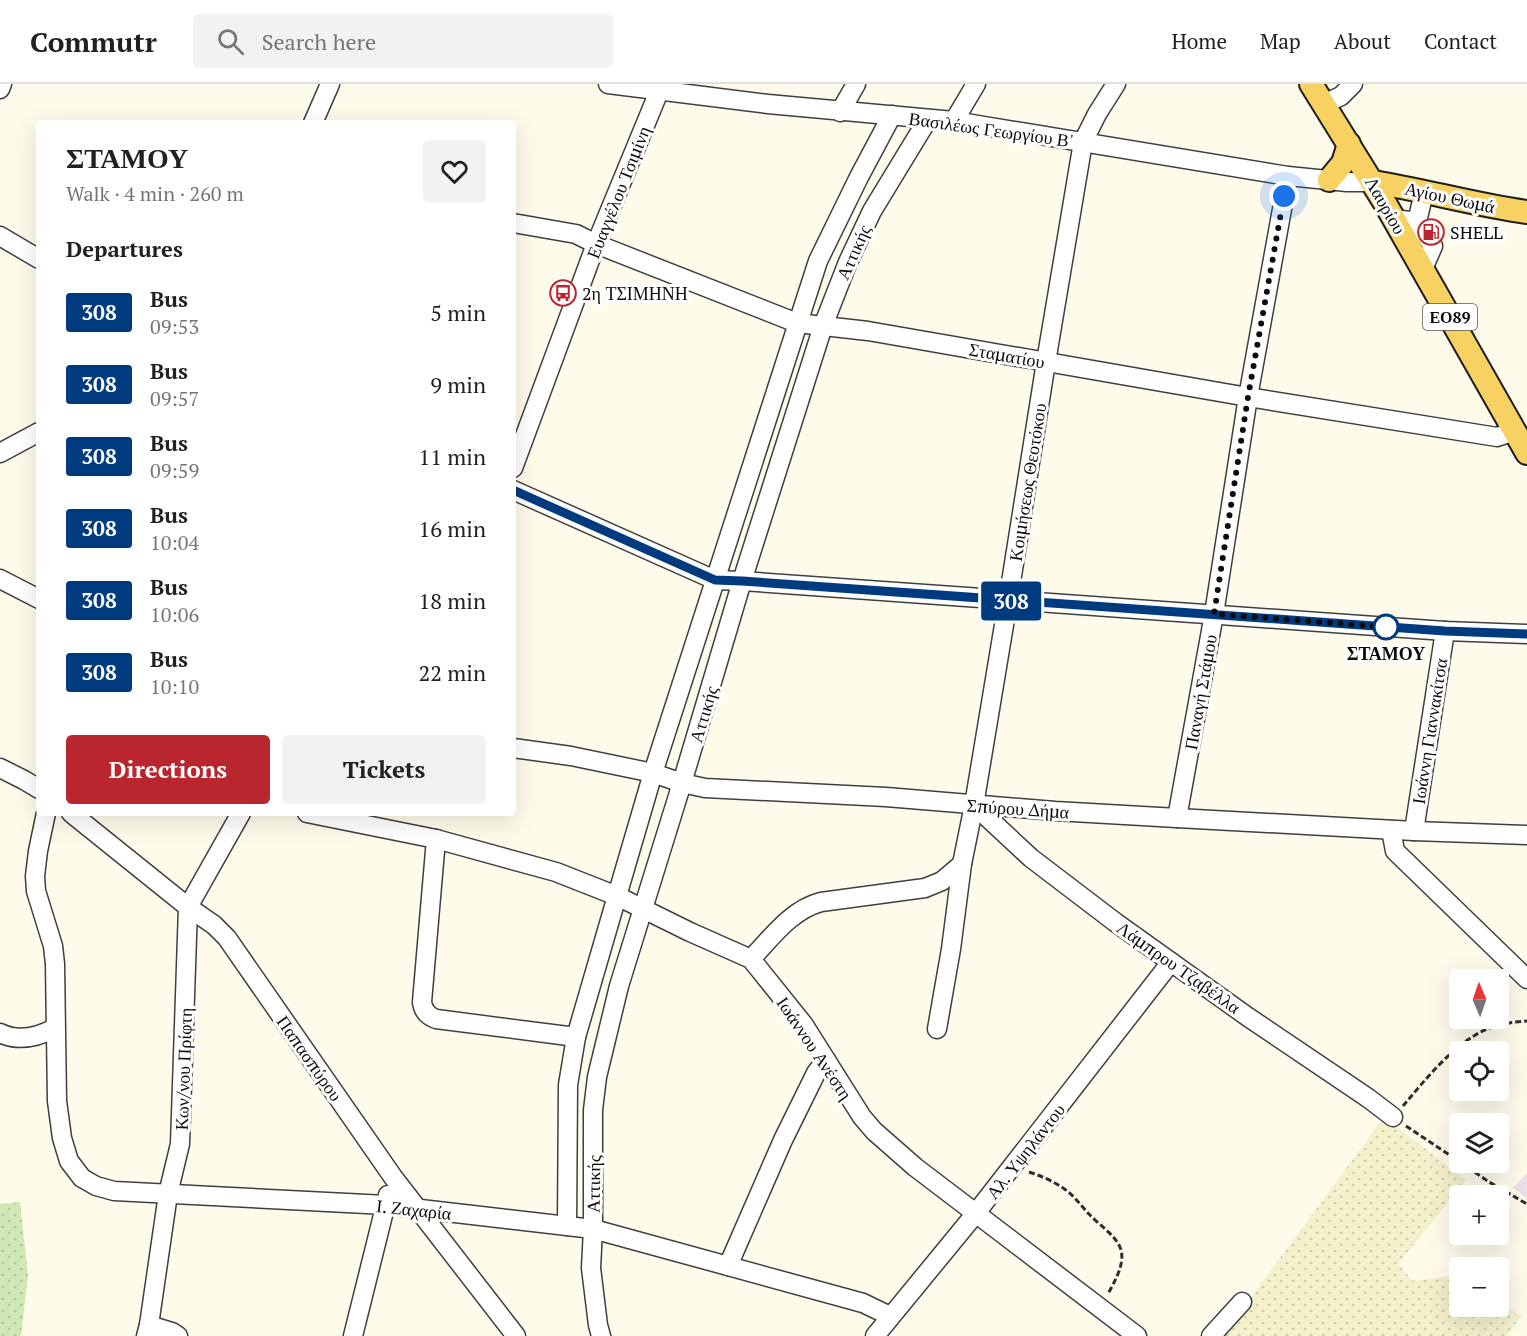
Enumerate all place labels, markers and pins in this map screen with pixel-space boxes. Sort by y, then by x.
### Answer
fuel station icon: SHELL [1416,217,1446,247]
place label: SHELL [1450,220,1503,244]
bus stop icon: 2η ΤΣΙΜΗΝΗ [548,278,578,308]
place label: 2η ΤΣΙΜΗΝΗ [582,281,688,305]
marker: ΣΤΑΜΟΥ [1373,614,1399,640]
place label: ΣΤΑΜΟΥ [1347,641,1425,665]

